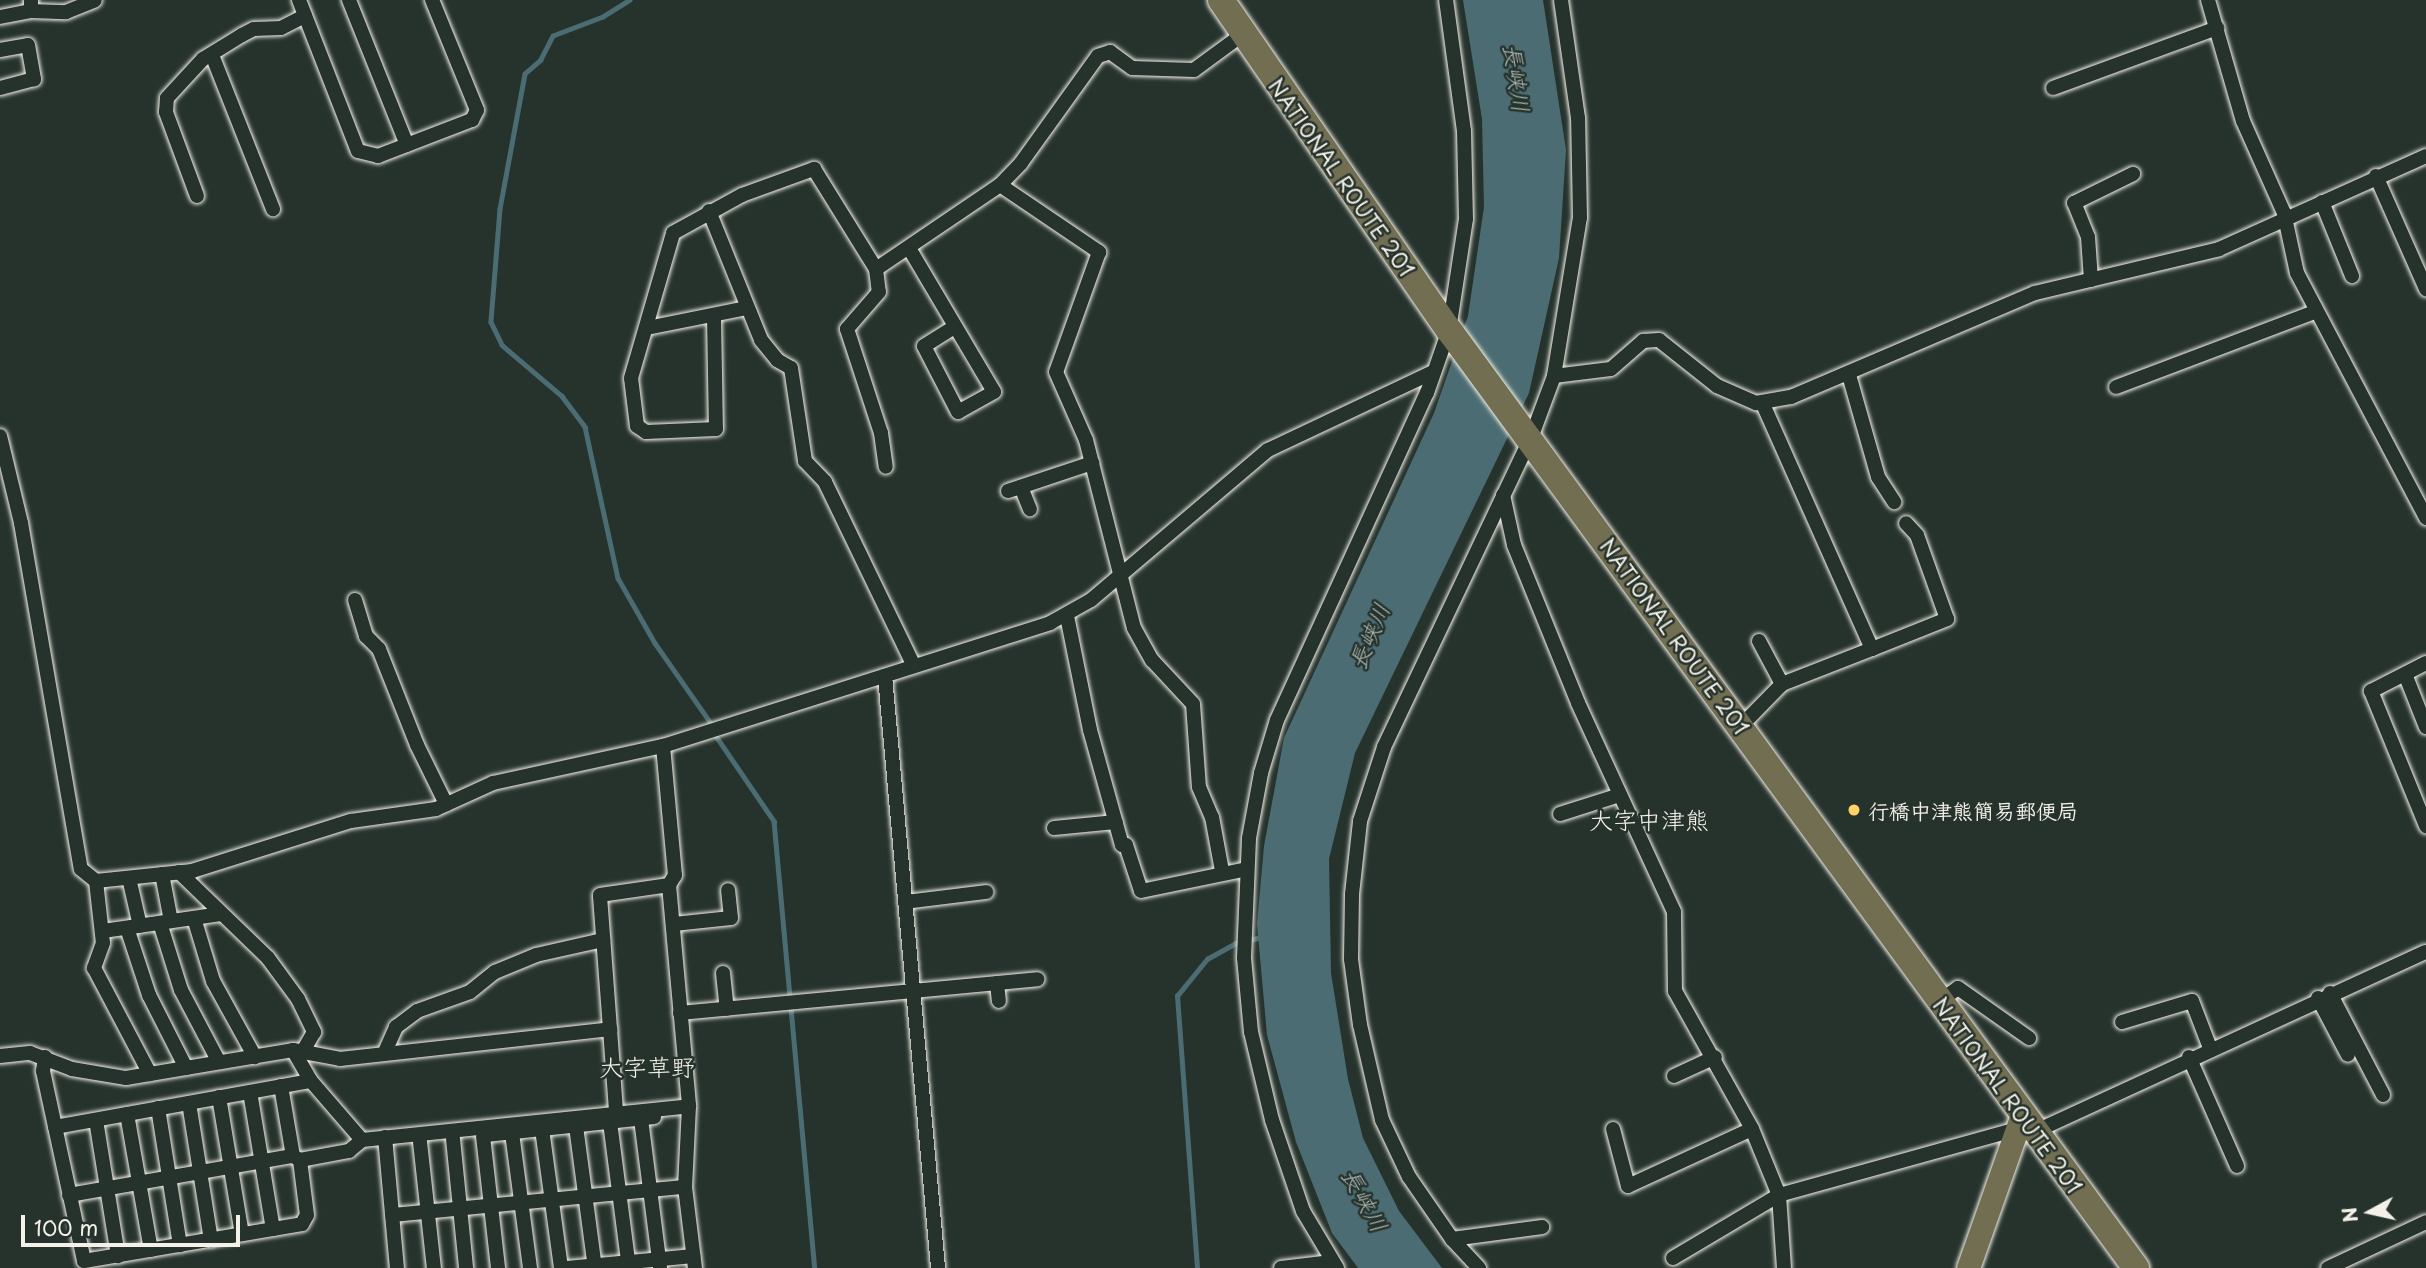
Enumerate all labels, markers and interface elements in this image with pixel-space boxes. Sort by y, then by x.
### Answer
water label: 長峡川 [1499,42,1535,114]
street label: NATIONAL ROUTE 201 [1263,72,1421,282]
street label: NATIONAL ROUTE 201 [1595,532,1755,740]
water label: 長峡川 [1343,599,1395,673]
place label: 行橋中津熊簡易郵便局 [1868,797,2078,823]
marker: 行橋中津熊簡易郵便局 [1846,802,1862,818]
district label: 大字中津熊 [1589,806,1709,834]
street label: NATIONAL ROUTE 201 [1928,991,2088,1199]
district label: 大字草野 [599,1053,695,1081]
water label: 長峡川 [1336,1163,1394,1237]
north arrow [2335,1177,2405,1247]
scale bar [24,1202,243,1246]
text: N [2334,1206,2364,1224]
text: 100 m [34,1211,98,1243]

